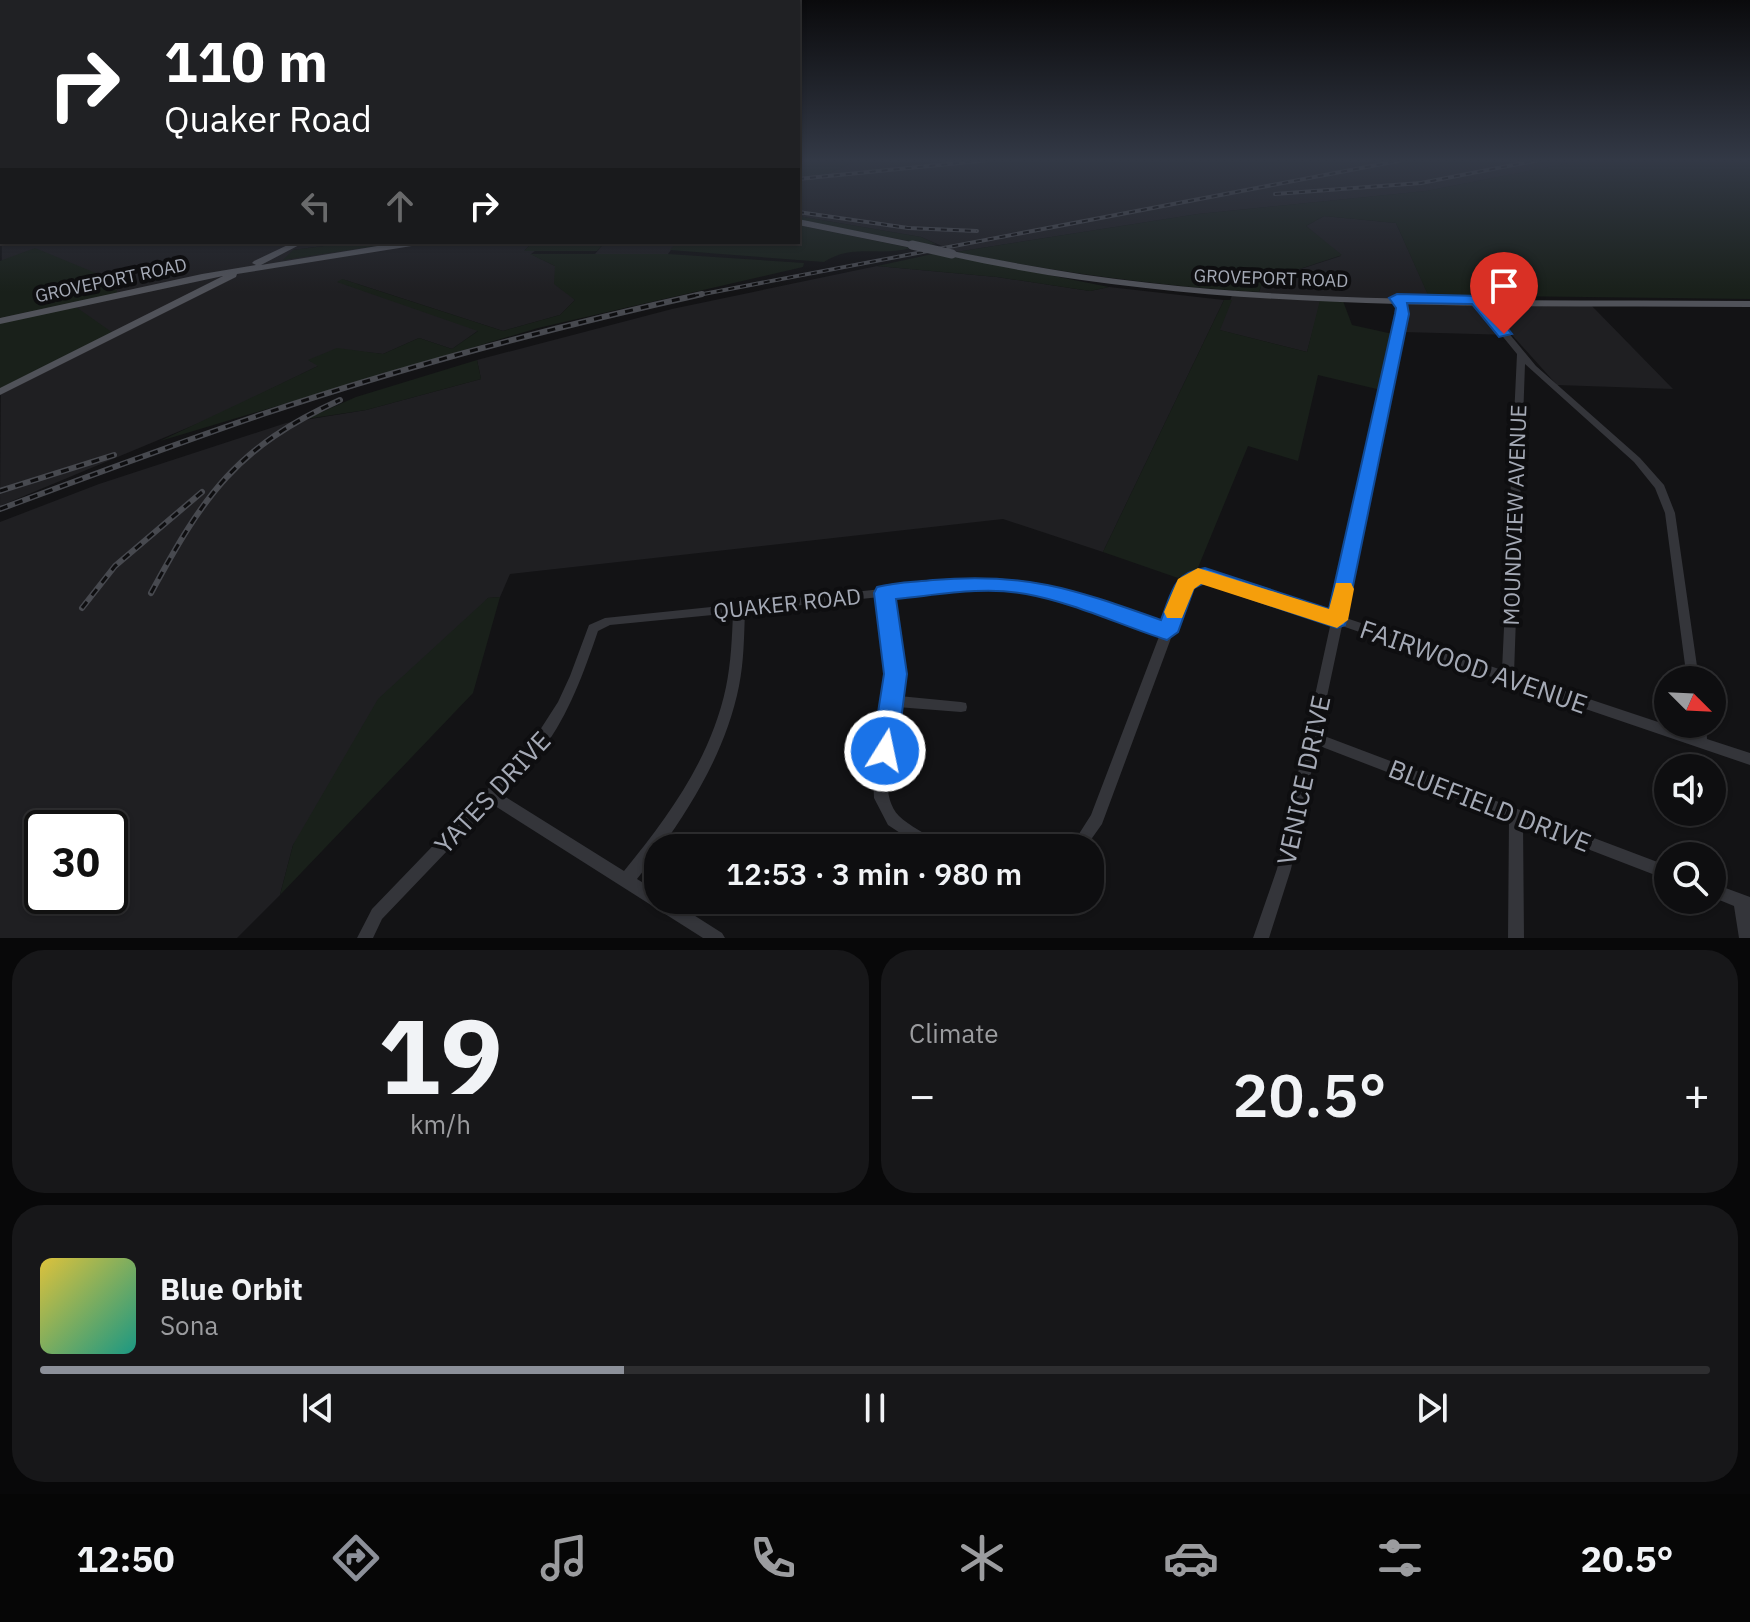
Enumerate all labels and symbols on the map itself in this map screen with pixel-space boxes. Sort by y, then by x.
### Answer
pin [1470,252,1538,334]
street label: GROVEPORT ROAD [33,253,189,307]
street label: GROVEPORT ROAD [1193,264,1349,292]
street label: MOUNDVIEW AVENUE [1496,404,1532,626]
street label: QUAKER ROAD [712,581,862,625]
street label: FAIRWOOD AVENUE [1356,611,1592,721]
north arrow [1654,666,1726,738]
street label: VENICE DRIVE [1268,692,1338,868]
position arrow [843,709,927,793]
street label: YATES DRIVE [426,723,558,861]
street label: BLUEFIELD DRIVE [1384,751,1596,859]
speed limit sign: 30 [24,810,128,914]

